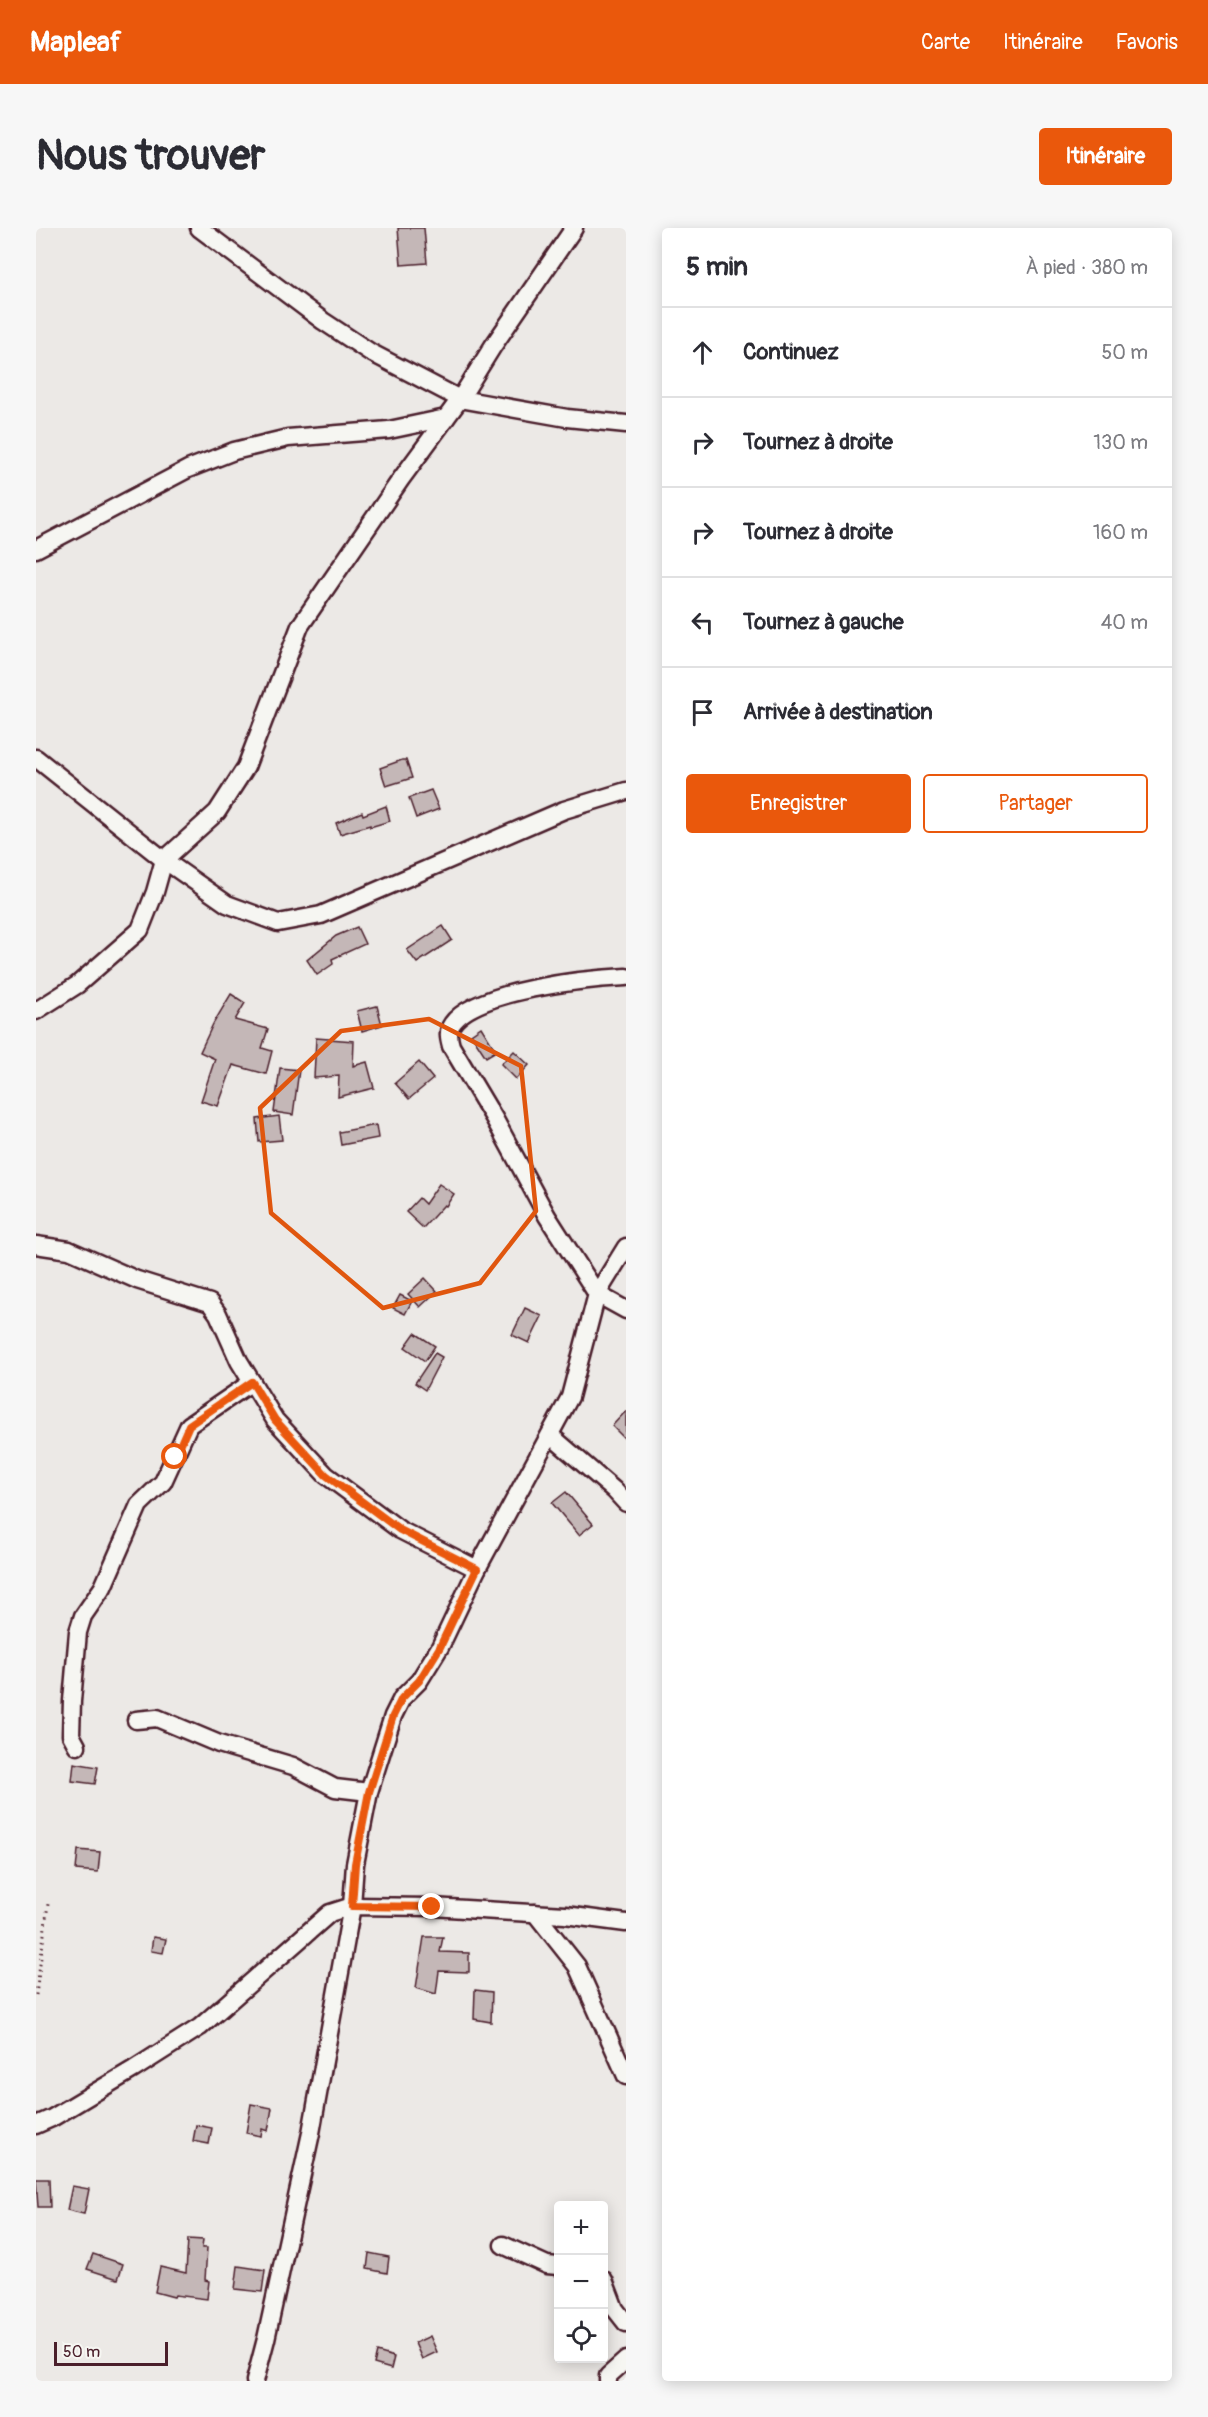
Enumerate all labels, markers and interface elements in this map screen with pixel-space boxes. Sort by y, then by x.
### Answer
text: Mapleaf [30,25,121,60]
text: Carte [921,29,970,56]
text: Itinéraire [1003,29,1083,56]
text: Favoris [1116,29,1178,56]
button: Itinéraire [1039,128,1172,185]
text: Nous trouver [36,130,265,182]
text: 5 min [686,251,748,283]
text: À pied · 380 m [1025,255,1148,280]
icon: ahead [686,336,719,369]
text: Continuez [743,338,839,366]
text: 50 m [1101,340,1148,365]
icon: right [686,426,719,459]
text: Tournez à droite [743,428,893,456]
text: 130 m [1093,430,1148,455]
icon: right [686,516,719,549]
text: Tournez à droite [743,518,893,546]
text: 160 m [1093,520,1148,545]
icon: left [686,606,719,639]
text: Tournez à gauche [743,608,904,636]
text: 40 m [1101,610,1148,635]
icon: arrive [686,696,719,729]
text: Arrivée à destination [743,698,933,726]
button: Enregistrer [686,774,911,833]
button: Partager [923,774,1148,833]
route start [161,1443,187,1469]
route end [418,1893,444,1919]
map controls [554,2201,608,2363]
button: + [554,2201,608,2255]
button: − [554,2255,608,2309]
button: locate [554,2309,608,2363]
scale bar [54,2339,168,2366]
text: 50 m [63,2342,100,2362]

